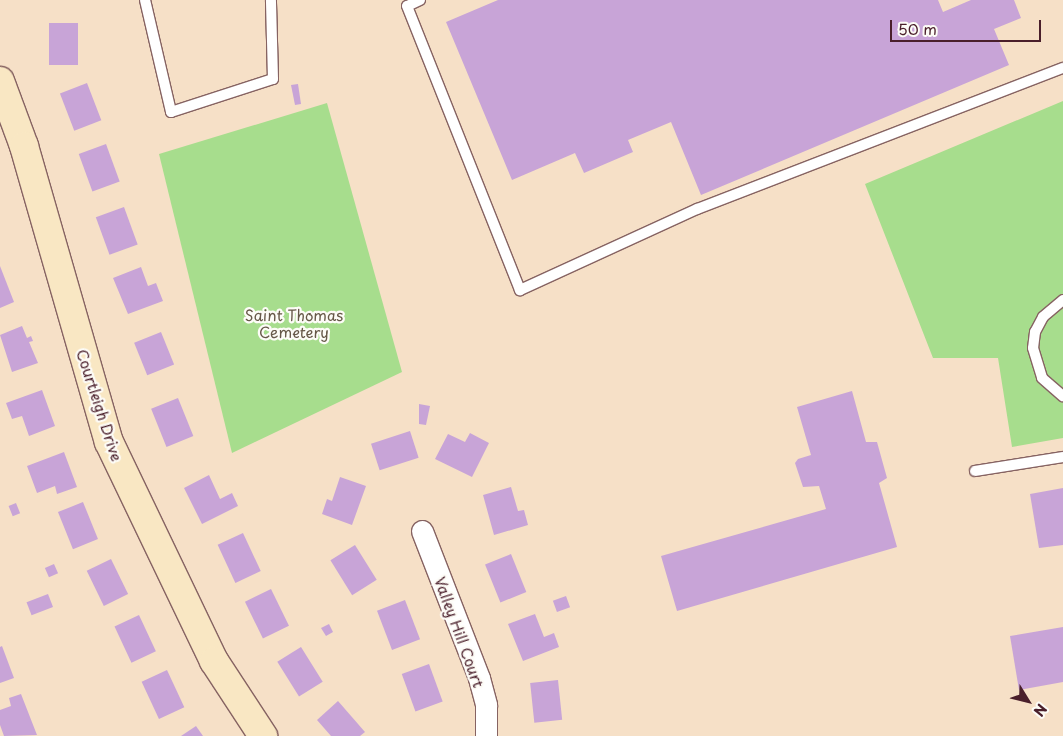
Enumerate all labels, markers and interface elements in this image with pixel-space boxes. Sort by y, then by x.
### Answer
scale bar [893,10,1044,42]
text: 50 m [898,17,937,40]
park label: Saint Thomas Cemetery [244,305,344,340]
street label: Courtleigh Drive [73,346,127,464]
street label: Valley Hill Court [431,573,489,691]
north arrow [1003,676,1053,726]
text: N [1029,699,1052,721]

